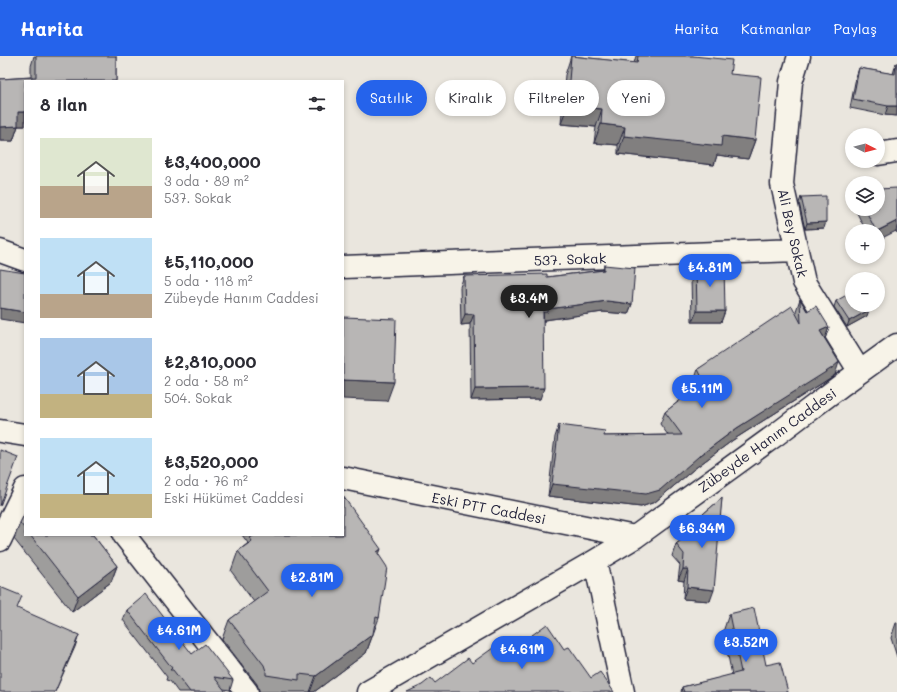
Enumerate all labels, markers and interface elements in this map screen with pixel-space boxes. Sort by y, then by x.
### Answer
text: Harita [20,16,83,41]
text: Harita [674,19,719,38]
text: Katmanlar [741,19,811,38]
text: Paylaş [833,19,877,38]
chip: Satılık [356,80,427,116]
chip: Kiralık [435,80,506,116]
chip: Filtreler [514,80,599,116]
chip: Yeni [607,80,665,116]
text: 8 ilan [40,93,87,115]
icon: filters [306,93,328,115]
north arrow [845,128,885,168]
map controls [845,128,885,312]
text: ₺3,400,000 [164,150,261,172]
icon: home [72,154,120,202]
text: 3 oda · 89 m² [164,172,249,189]
button: layers [845,176,885,216]
street label: Ali Bey Sokak [774,187,812,279]
text: 537. Sokak [164,189,231,206]
button: + [845,224,885,264]
street label: 537. Sokak [533,248,607,270]
text: ₺5,110,000 [164,250,254,272]
icon: home [72,254,120,302]
pin: ₺4.81M [677,254,743,288]
text: ₺4.81M [688,258,732,275]
text: 5 oda · 118 m² [164,272,253,289]
button: − [845,272,885,312]
pin: ₺3.4M [501,285,557,319]
text: Zübeyde Hanım Caddesi [164,289,319,306]
text: ₺3.4M [510,289,548,306]
text: ₺2,810,000 [164,350,256,372]
icon: home [72,354,120,402]
text: 2 oda · 58 m² [164,372,248,389]
pin: ₺5.11M [669,375,735,409]
text: ₺5.11M [681,379,723,396]
street label: Zübeyde Hanım Caddesi [694,383,840,497]
text: 504. Sokak [164,389,232,406]
text: ₺3,520,000 [164,450,258,472]
icon: home [72,454,120,502]
text: 2 oda · 76 m² [164,472,248,489]
street label: Eski PTT Caddesi [430,488,548,528]
text: Eski Hükümet Caddesi [164,489,304,506]
pin: ₺6.34M [669,515,735,549]
text: ₺6.34M [679,519,725,536]
pin: ₺2.81M [279,564,345,598]
text: ₺2.81M [290,568,334,585]
pin: ₺4.61M [146,617,212,651]
text: ₺4.61M [157,621,201,638]
pin: ₺3.52M [713,629,779,663]
text: ₺3.52M [723,633,769,650]
pin: ₺4.61M [489,636,555,670]
text: ₺4.61M [500,640,544,657]

